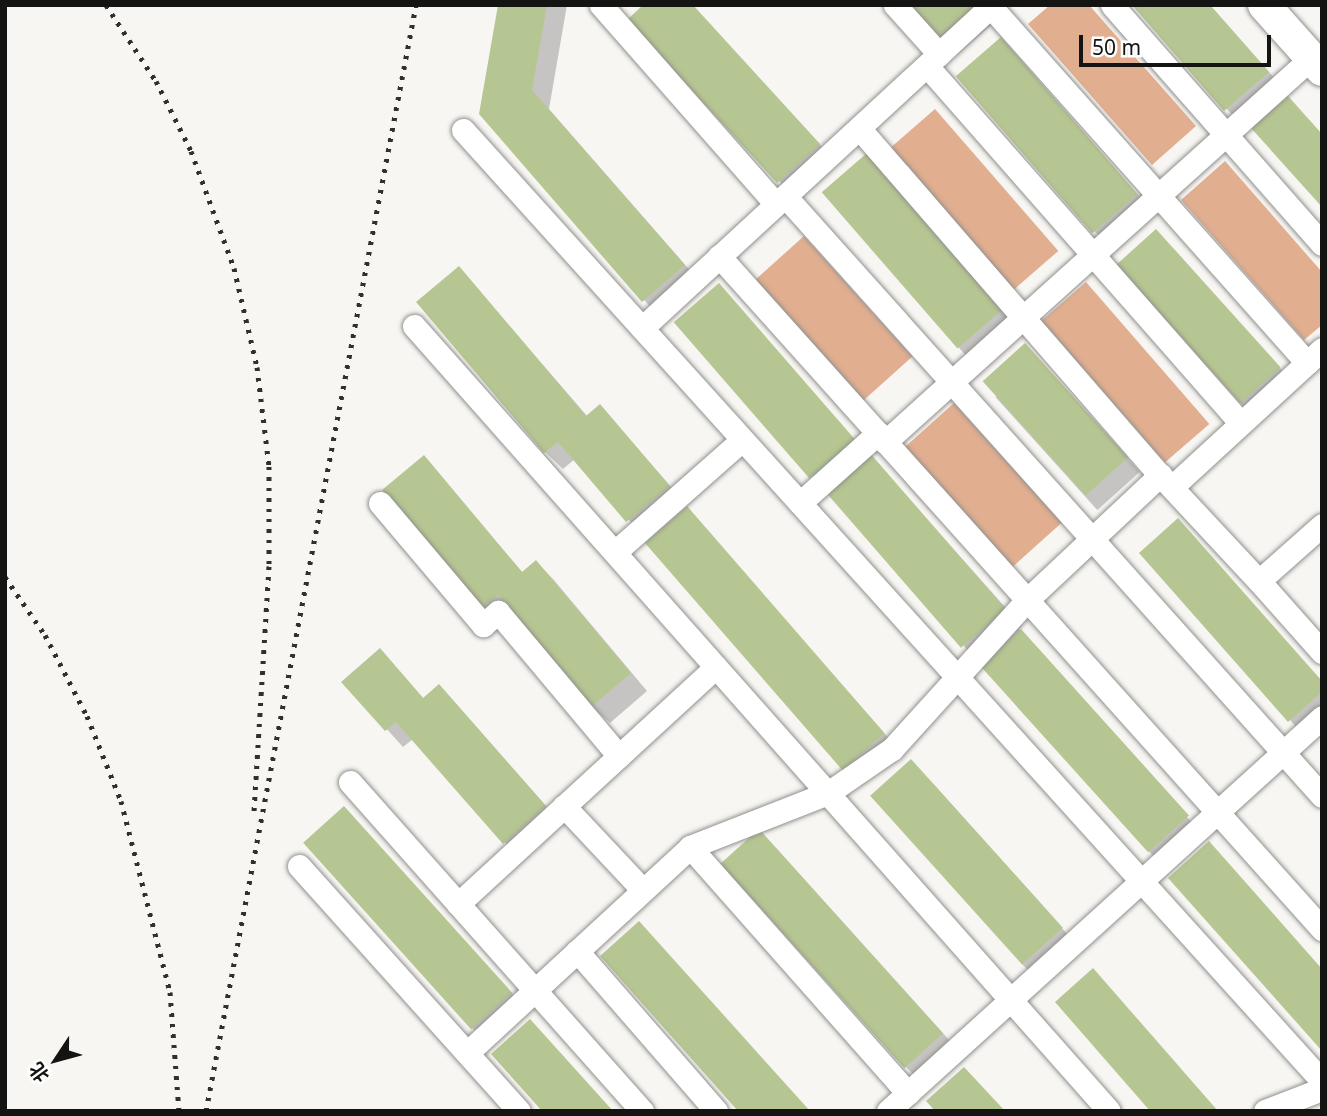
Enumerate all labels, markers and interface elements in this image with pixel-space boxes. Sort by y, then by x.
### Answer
scale bar [1082,21,1274,65]
text: 50 m [1092,33,1141,61]
north arrow [21,1025,91,1095]
text: 北 [23,1057,55,1088]

